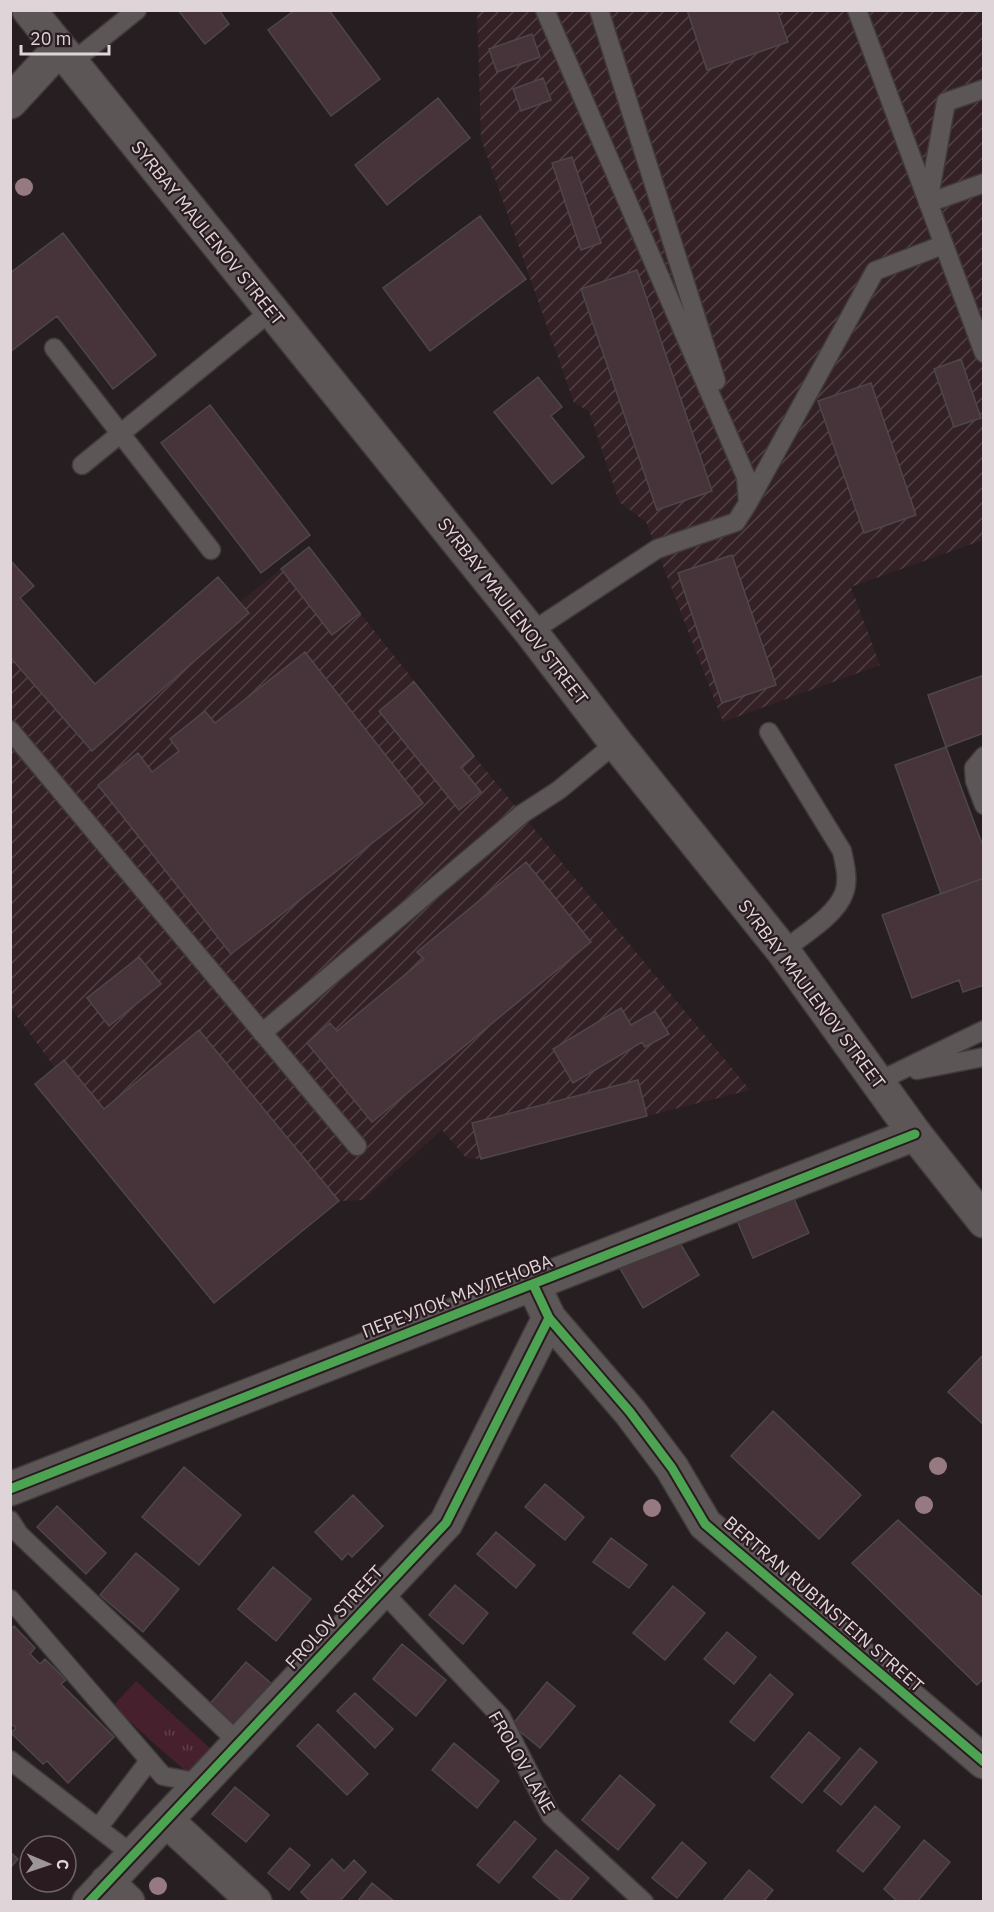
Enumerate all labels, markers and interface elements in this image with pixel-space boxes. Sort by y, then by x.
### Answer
scale bar [21,18,110,56]
text: 20 m [30,27,72,50]
street label: SYRBAY MAULENOV STREET [126,136,290,330]
street label: SYRBAY MAULENOV STREET [433,513,593,709]
street label: SYRBAY MAULENOV STREET [733,895,891,1093]
street label: ПЕРЕУЛОК МАУЛЕНОВА [359,1249,556,1343]
street label: BERTRAN RUBINSTEIN STREET [719,1511,929,1697]
street label: FROLOV STREET [280,1560,388,1674]
street label: FROLOV LANE [483,1707,561,1817]
north arrow [18,1834,78,1894]
text: С [53,1859,73,1870]

